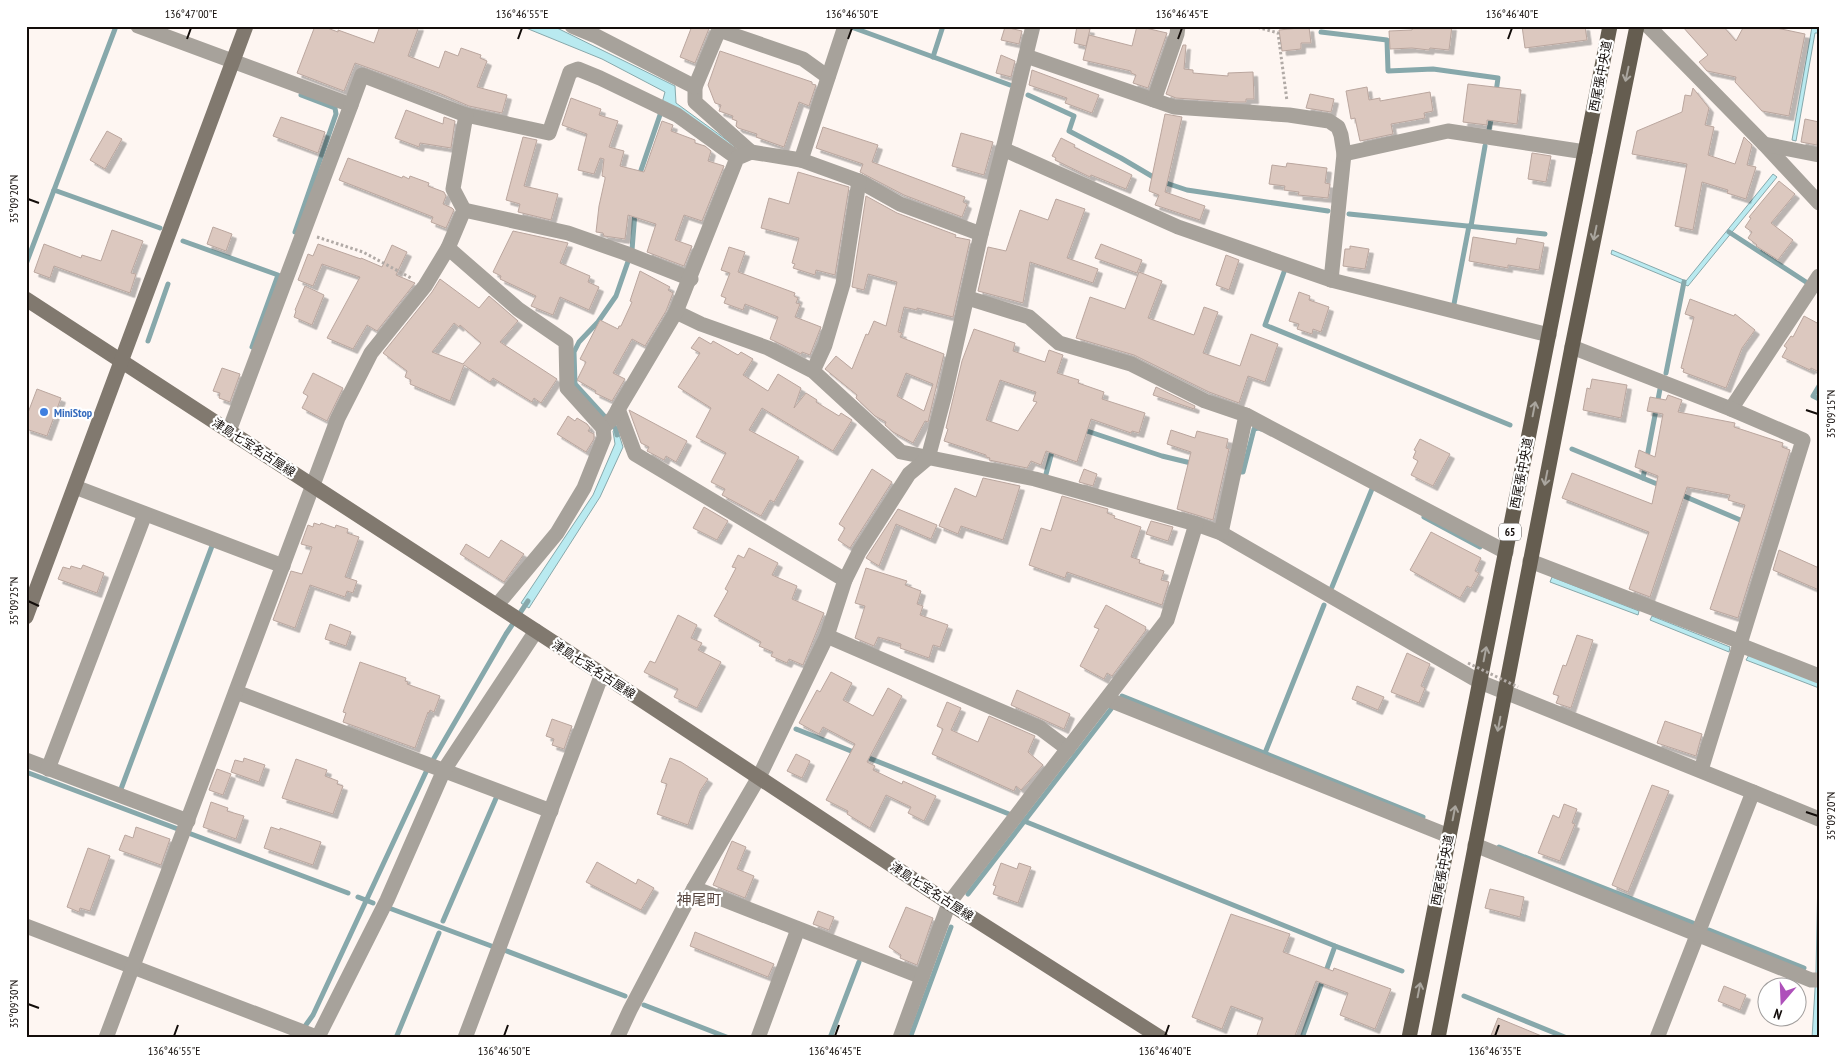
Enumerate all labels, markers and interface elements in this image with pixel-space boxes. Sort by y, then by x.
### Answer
text: 136°47'00"E [165,6,217,21]
text: 136°46'55"E [496,6,548,21]
text: 136°46'50"E [826,6,878,21]
text: 136°46'45"E [1156,6,1208,21]
text: 136°46'40"E [1486,6,1538,21]
street label: 西尾張中央道 [1586,39,1614,113]
one-way arrow [1622,66,1632,82]
text: 35°09'20"N [6,175,21,223]
one-way arrow [1590,225,1599,241]
text: 35°09'15"N [1823,390,1838,438]
one-way arrow [1530,401,1540,417]
place label: MiniStop [54,405,93,420]
marker: MiniStop [38,406,50,418]
street label: 津島七宝名古屋線 [210,415,298,479]
street label: 西尾張中央道 [1507,436,1535,510]
one-way arrow [1541,470,1550,486]
road number: 65 [1499,524,1521,540]
text: 35°09'25"N [6,577,21,625]
street label: 津島七宝名古屋線 [550,637,638,701]
one-way arrow [1481,646,1491,662]
one-way arrow [1493,715,1503,731]
text: 35°09'20"N [1823,792,1838,840]
one-way arrow [1449,806,1459,822]
street label: 西尾張中央道 [1428,833,1456,907]
street label: 津島七宝名古屋線 [888,859,976,923]
district label: 神尾町 [676,890,722,909]
north arrow [1758,976,1808,1026]
text: 35°09'30"N [6,980,21,1028]
one-way arrow [1414,982,1424,998]
text: N [1771,1005,1784,1024]
text: 136°46'55"E [148,1043,200,1058]
text: 136°46'50"E [478,1043,530,1058]
text: 136°46'45"E [809,1043,861,1058]
text: 136°46'40"E [1139,1043,1191,1058]
text: 136°46'35"E [1469,1043,1521,1058]

